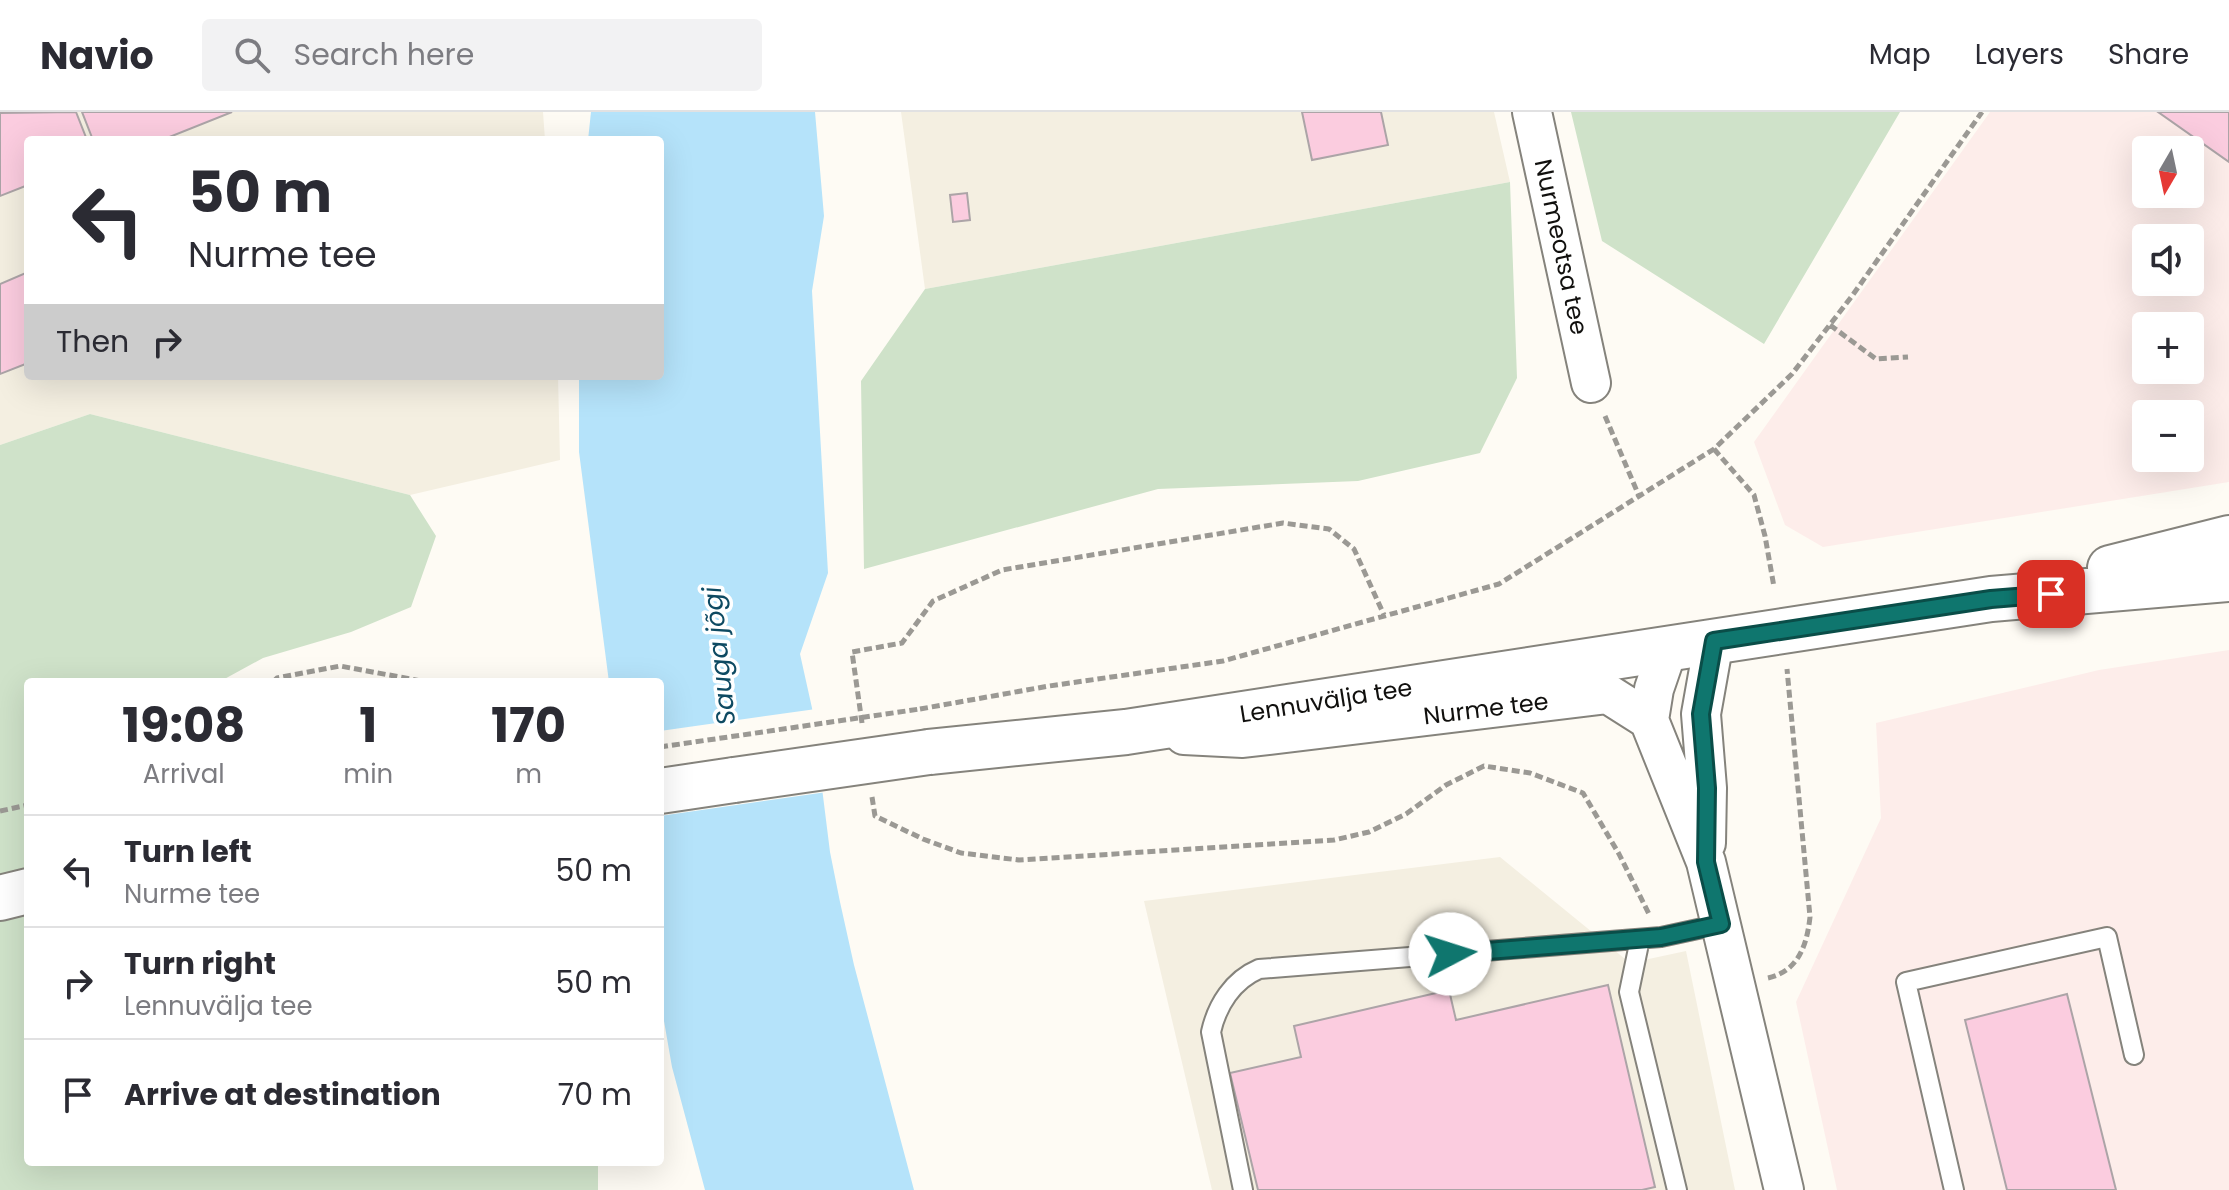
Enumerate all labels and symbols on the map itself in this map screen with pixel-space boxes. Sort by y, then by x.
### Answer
north arrow [2132,136,2204,208]
street label: Nurmeotsa tee [1527,156,1596,338]
pin [2017,560,2085,628]
water label: Sauga jõgi [694,584,744,727]
street label: Lennuvälja tee [1237,671,1414,730]
street label: Nurme tee [1422,684,1550,733]
position arrow [1408,912,1492,996]

